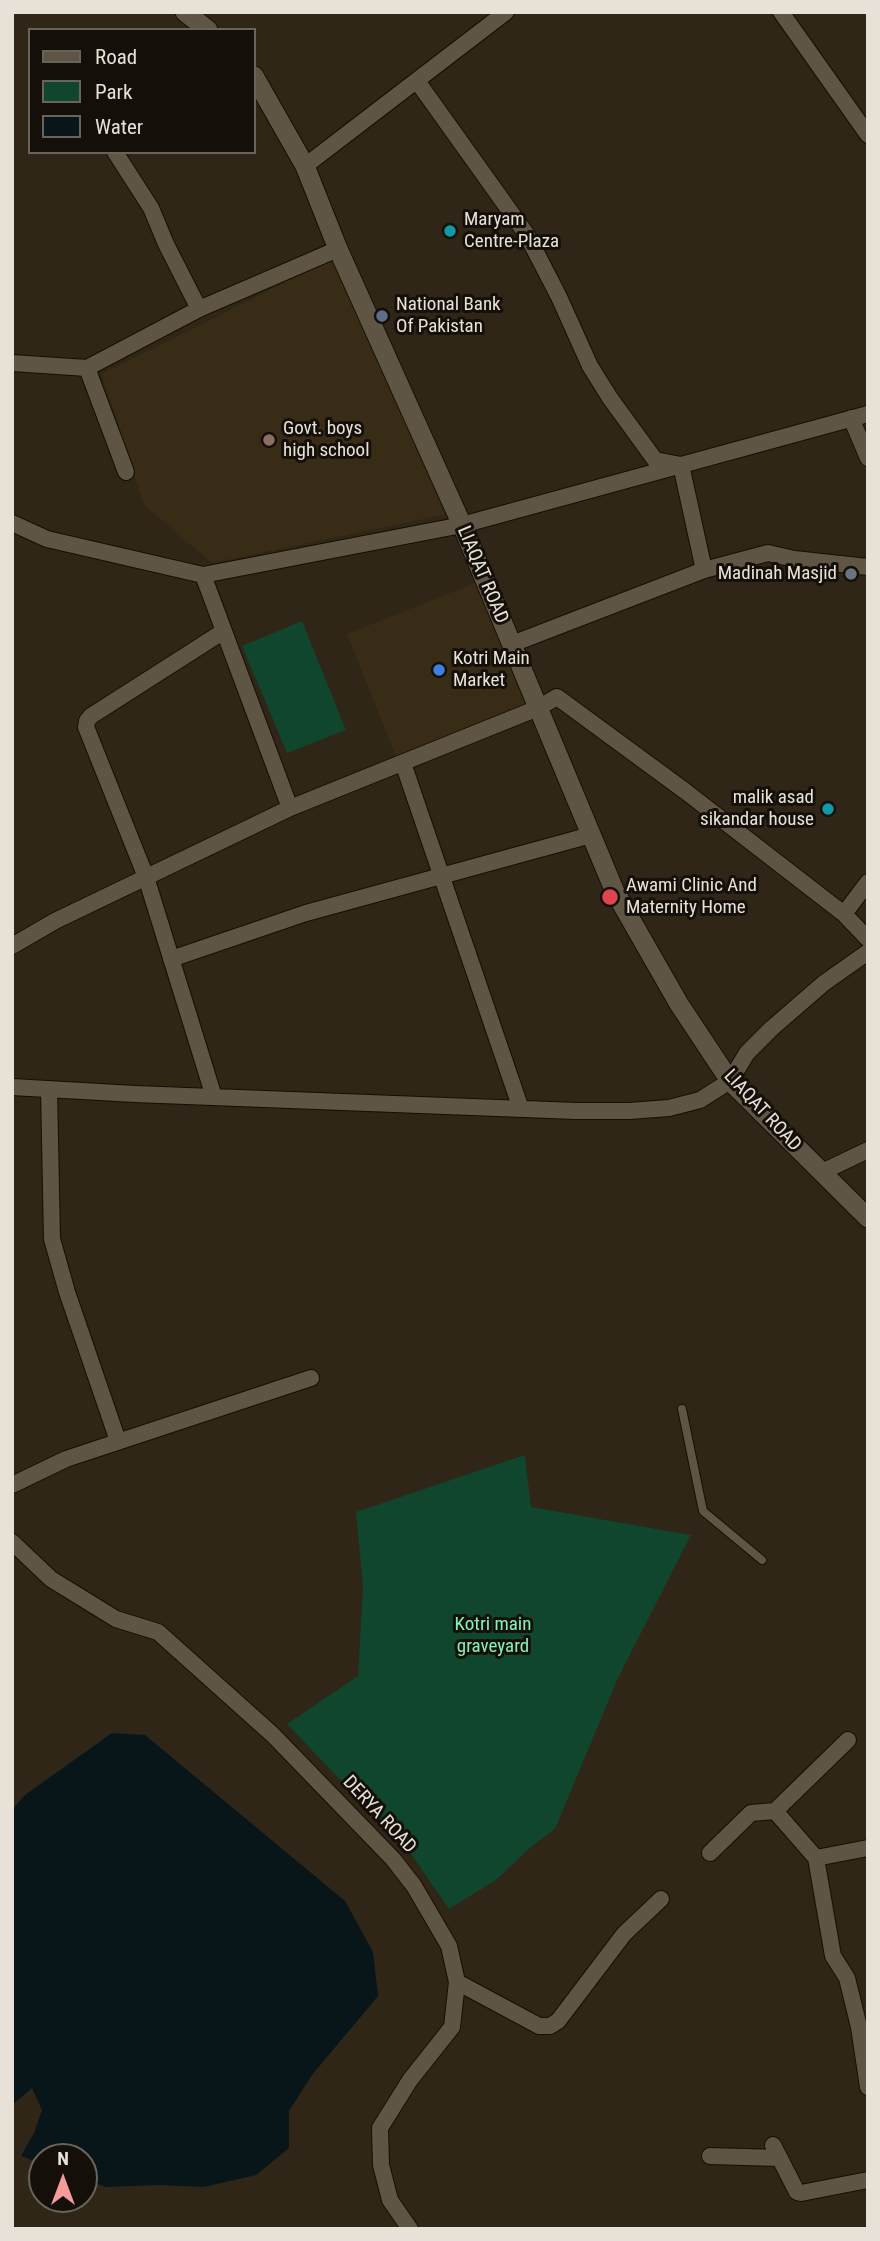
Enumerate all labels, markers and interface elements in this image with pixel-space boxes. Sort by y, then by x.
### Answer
legend [28,28,256,154]
text: Road [95,45,137,69]
text: Park [95,80,132,104]
text: Water [95,115,143,139]
place label: Maryam Centre-Plaza [464,209,559,253]
marker: Maryam Centre-Plaza [442,223,458,239]
place label: National Bank Of Pakistan [396,294,501,338]
marker: National Bank Of Pakistan [374,308,390,324]
place label: Govt. boys high school [283,418,369,462]
marker: Govt. boys high school [261,432,277,448]
street label: LIAQAT ROAD [451,523,513,627]
place label: Madinah Masjid [718,563,837,585]
marker: Madinah Masjid [843,566,859,582]
place label: Kotri Main Market [453,648,530,692]
marker: Kotri Main Market [431,662,447,678]
place label: malik asad sikandar house [700,787,814,831]
marker: malik asad sikandar house [820,801,836,817]
place label: Awami Clinic And Maternity Home [626,875,757,919]
marker: Awami Clinic And Maternity Home [600,887,620,907]
street label: LIAQAT ROAD [718,1065,806,1157]
park label: Kotri main graveyard [455,1614,531,1658]
street label: DERYA ROAD [337,1772,421,1858]
north arrow [28,2143,98,2213]
text: N [57,2147,69,2170]

